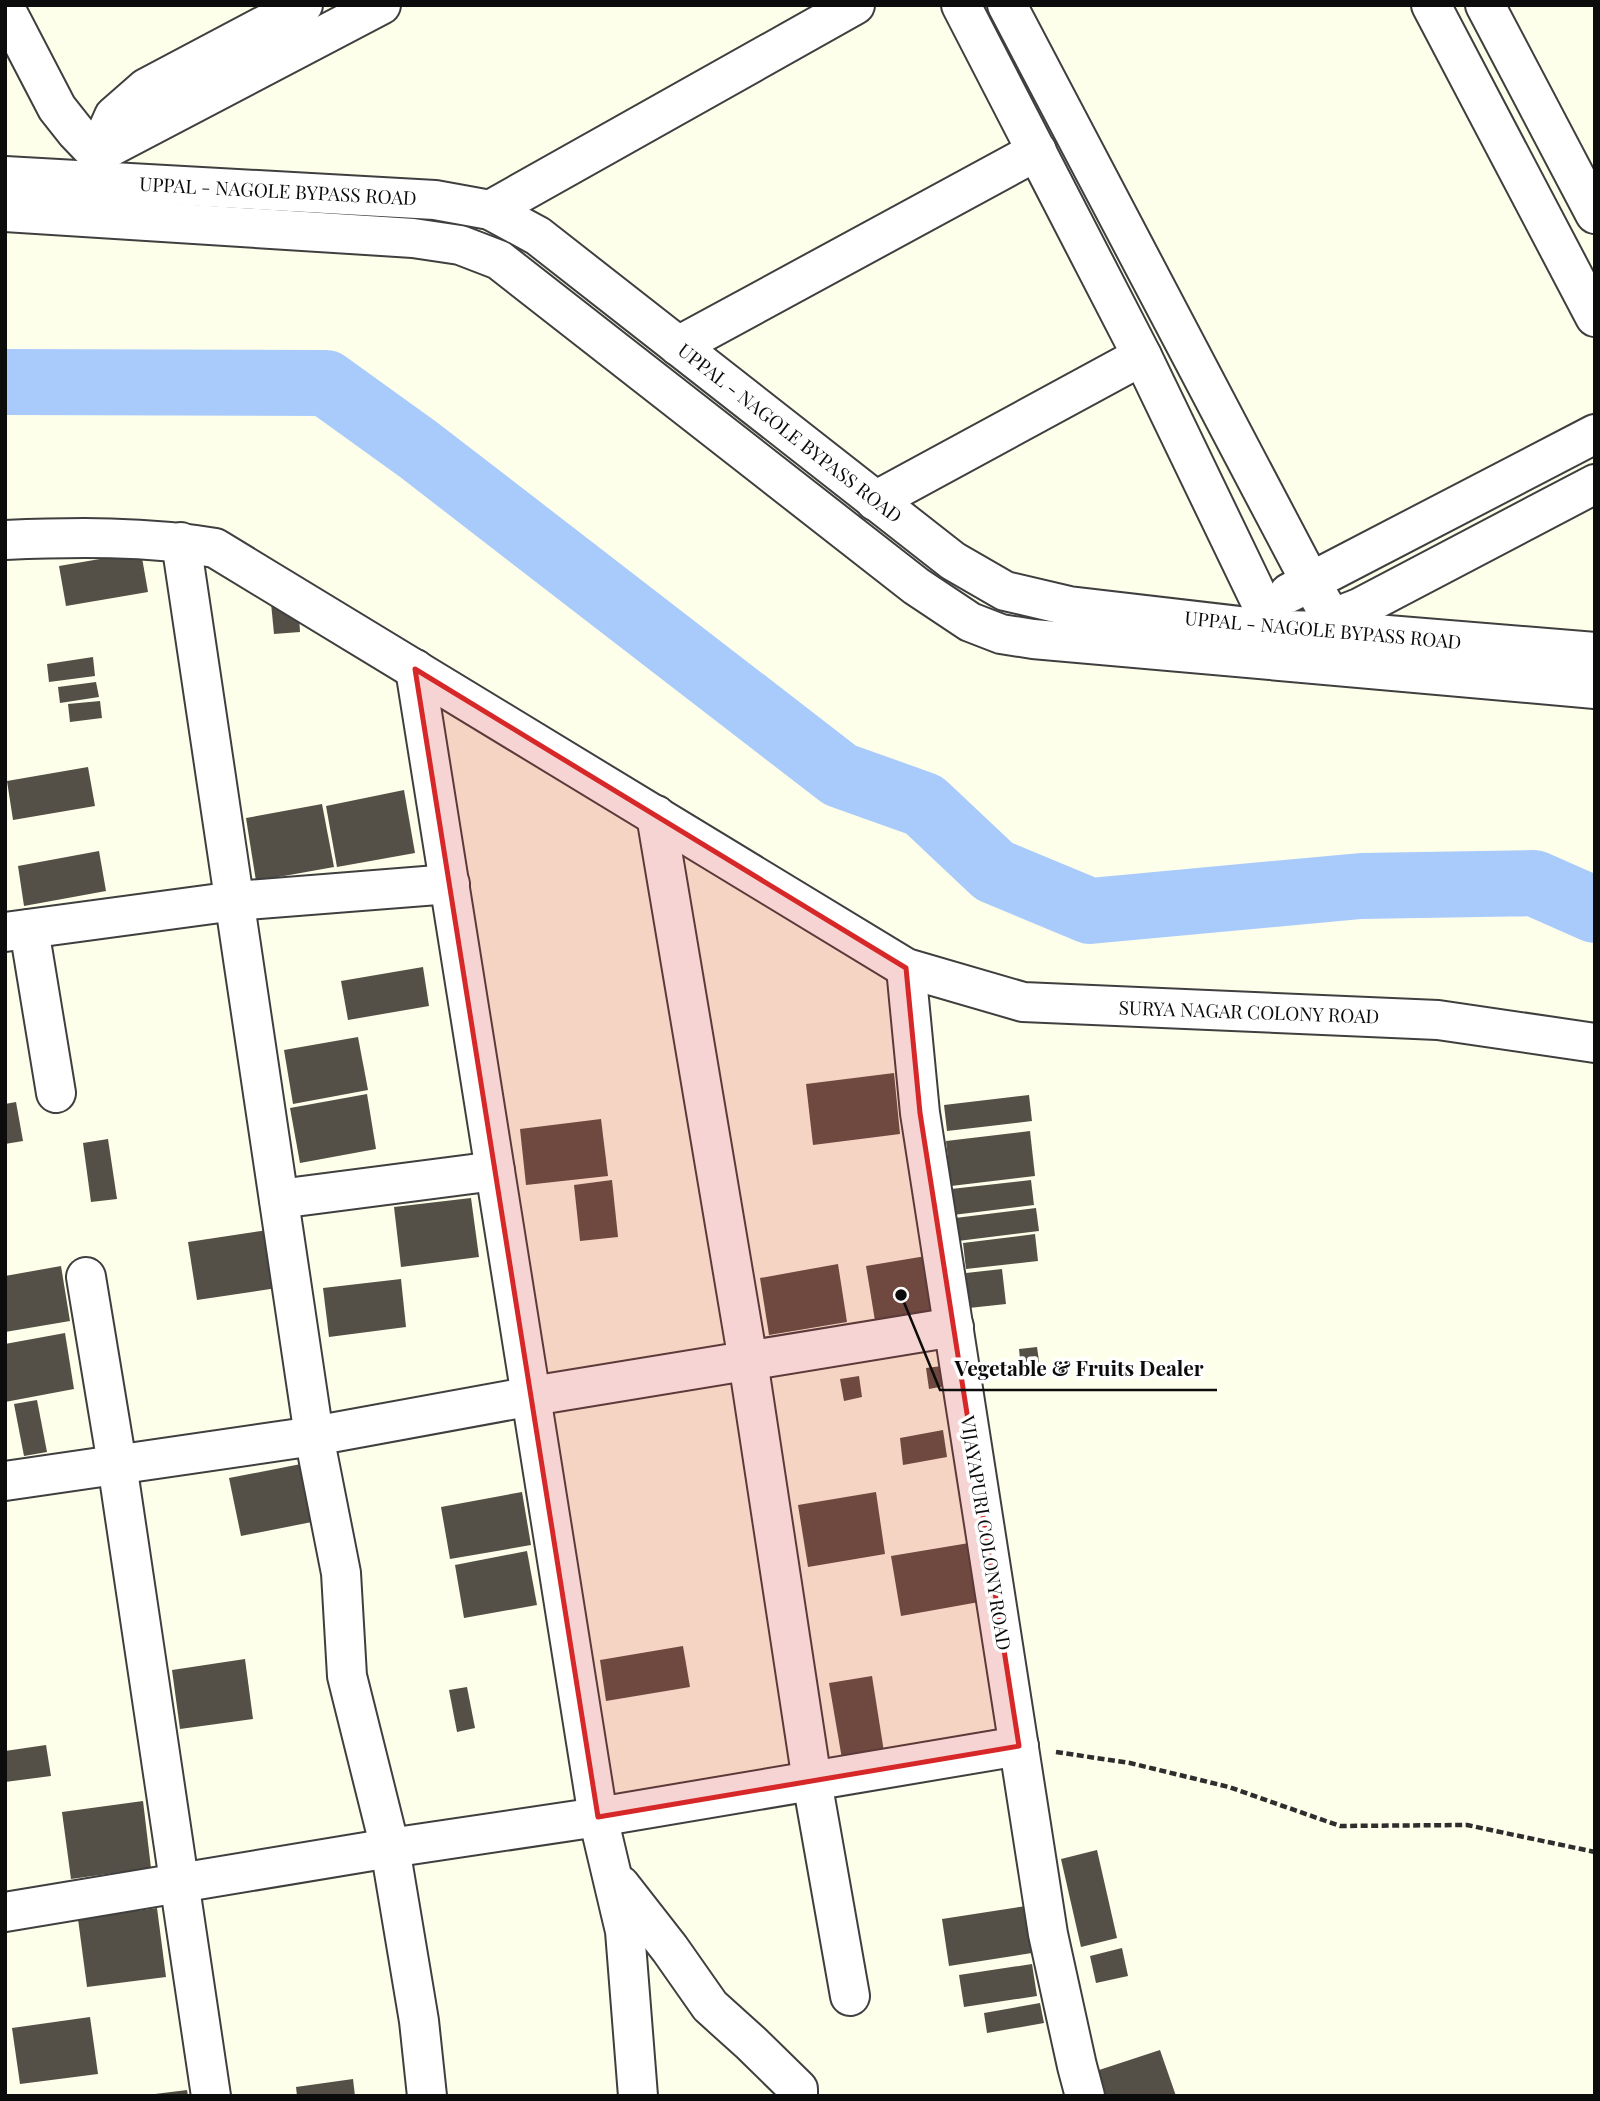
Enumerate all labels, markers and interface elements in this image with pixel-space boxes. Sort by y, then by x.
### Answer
street label: UPPAL - NAGOLE BYPASS ROAD [139,170,417,210]
street label: UPPAL - NAGOLE BYPASS ROAD [673,336,908,528]
street label: UPPAL - NAGOLE BYPASS ROAD [1184,604,1463,654]
street label: SURYA NAGAR COLONY ROAD [1118,993,1380,1029]
callout: Vegetable & Fruits Dealer [940,1348,1217,1390]
text: Vegetable & Fruits Dealer [954,1353,1204,1381]
street label: VIJAYAPURI COLONY ROAD [955,1413,1018,1652]

